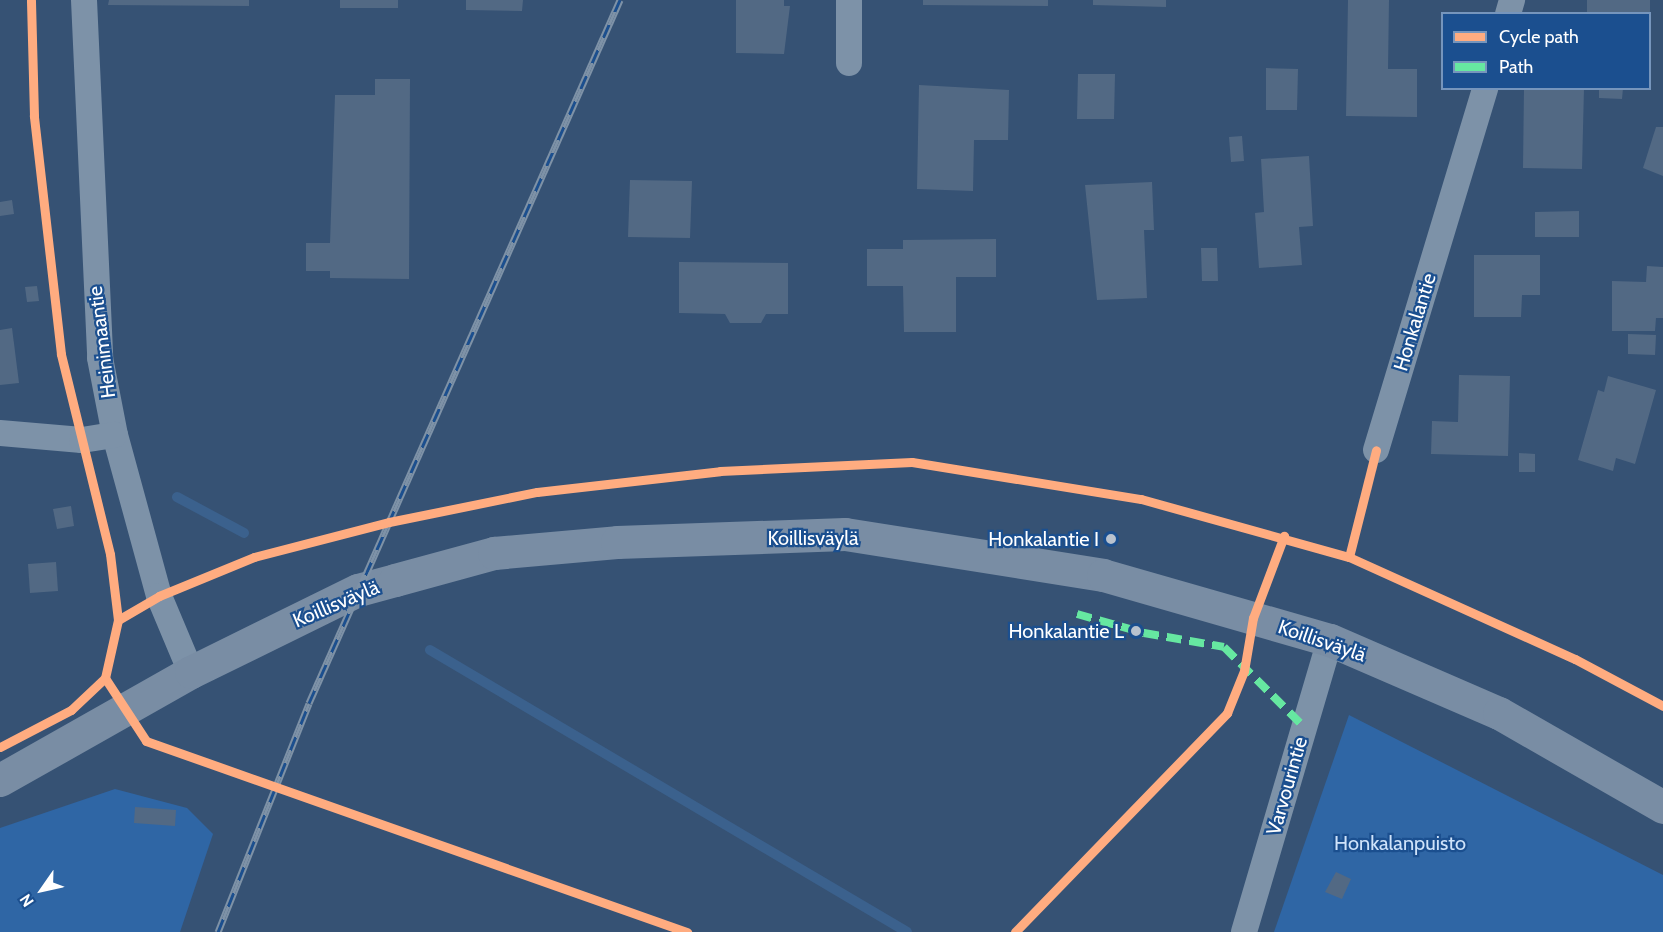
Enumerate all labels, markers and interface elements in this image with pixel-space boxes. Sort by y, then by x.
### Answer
legend [1441,12,1651,90]
text: Cycle path [1499,26,1579,48]
text: Path [1499,56,1533,78]
street label: Honkalantie [1389,270,1441,374]
street label: Heinimaantie [83,285,121,399]
street label: Koillisväylä [767,526,859,550]
place label: Honkalantie I [988,527,1099,551]
marker: Honkalantie I [1104,532,1118,546]
street label: Koillisväylä [289,575,383,633]
street label: Koillisväylä [1275,615,1369,667]
place label: Honkalantie L [1008,619,1124,643]
marker: Honkalantie L [1129,624,1143,638]
street label: Varvourintie [1262,734,1312,838]
park label: Honkalanpuisto [1334,831,1466,855]
north arrow [12,860,72,920]
text: N [16,890,38,910]

